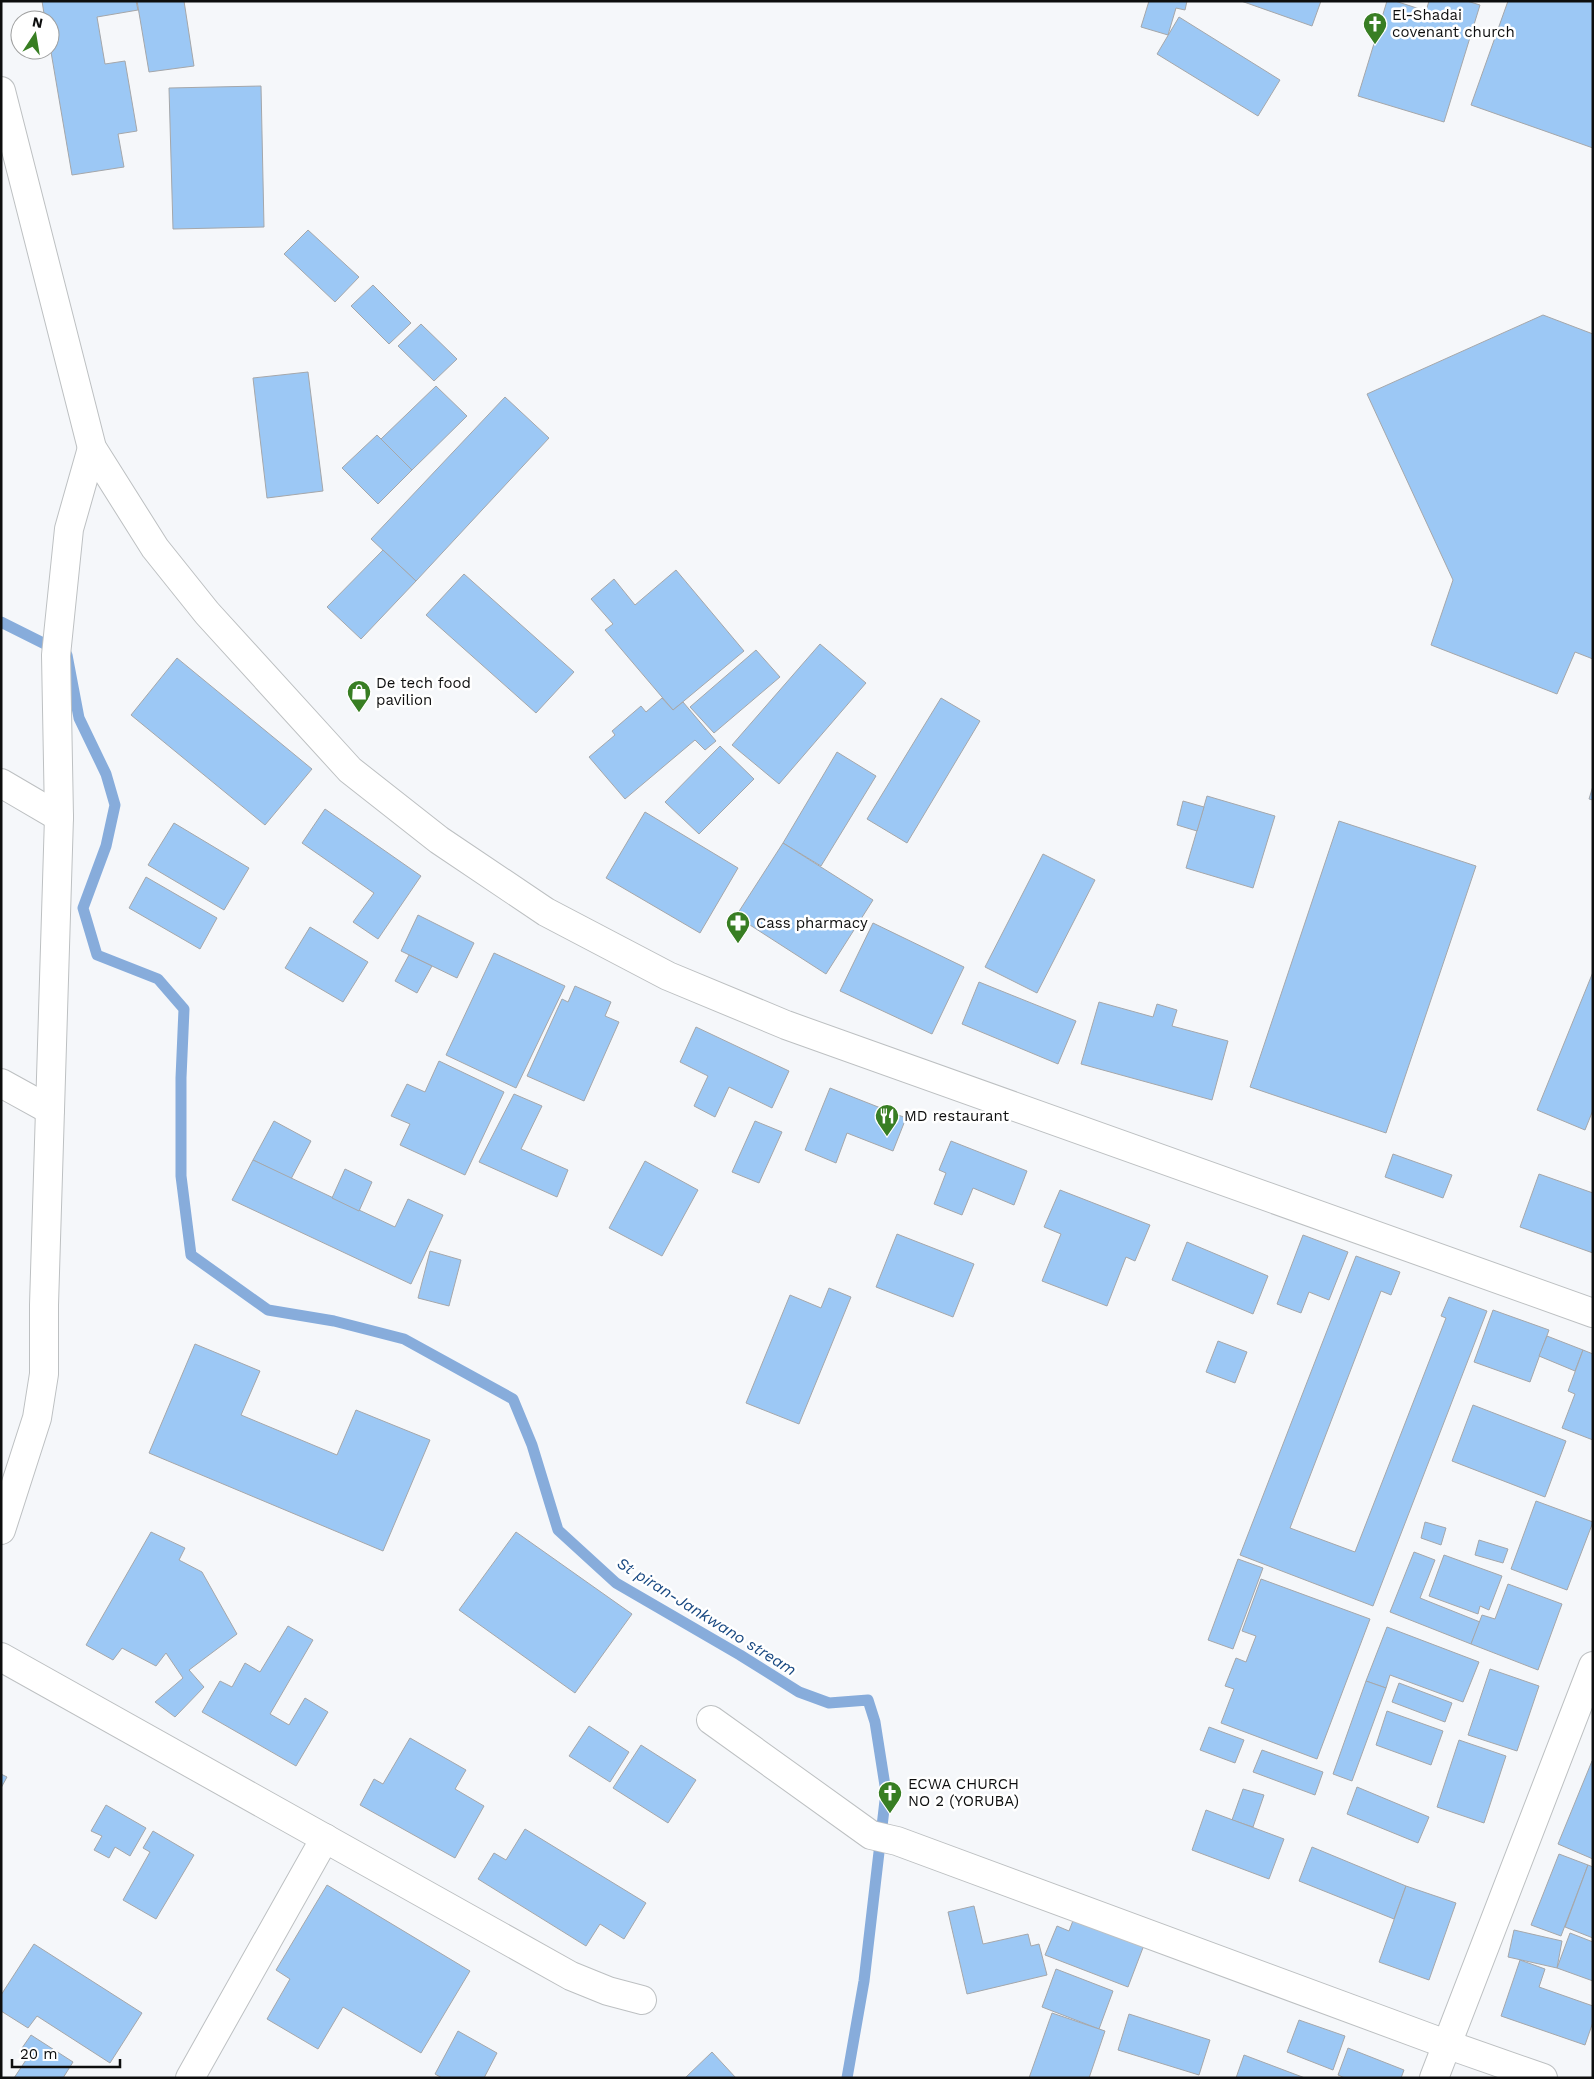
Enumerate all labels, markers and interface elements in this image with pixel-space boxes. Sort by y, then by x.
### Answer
place label: El-Shadai covenant church [1392,6,1515,41]
north arrow [10,10,60,60]
church icon: El-Shadai covenant church [1362,11,1388,45]
text: N [31,13,44,31]
place label: De tech food pavilion [376,674,471,709]
shop icon: De tech food pavilion [346,679,372,713]
pharmacy icon: Cass pharmacy [725,910,751,944]
place label: Cass pharmacy [756,914,868,932]
restaurant icon: MD restaurant [874,1103,900,1137]
place label: MD restaurant [904,1107,1010,1125]
water label: St piran-Jankwano stream [614,1553,800,1680]
place label: ECWA CHURCH NO 2 (YORUBA) [908,1775,1019,1810]
church icon: ECWA CHURCH NO 2 (YORUBA) [877,1780,903,1814]
scale bar [12,2036,120,2068]
text: 20 m [20,2045,58,2063]

